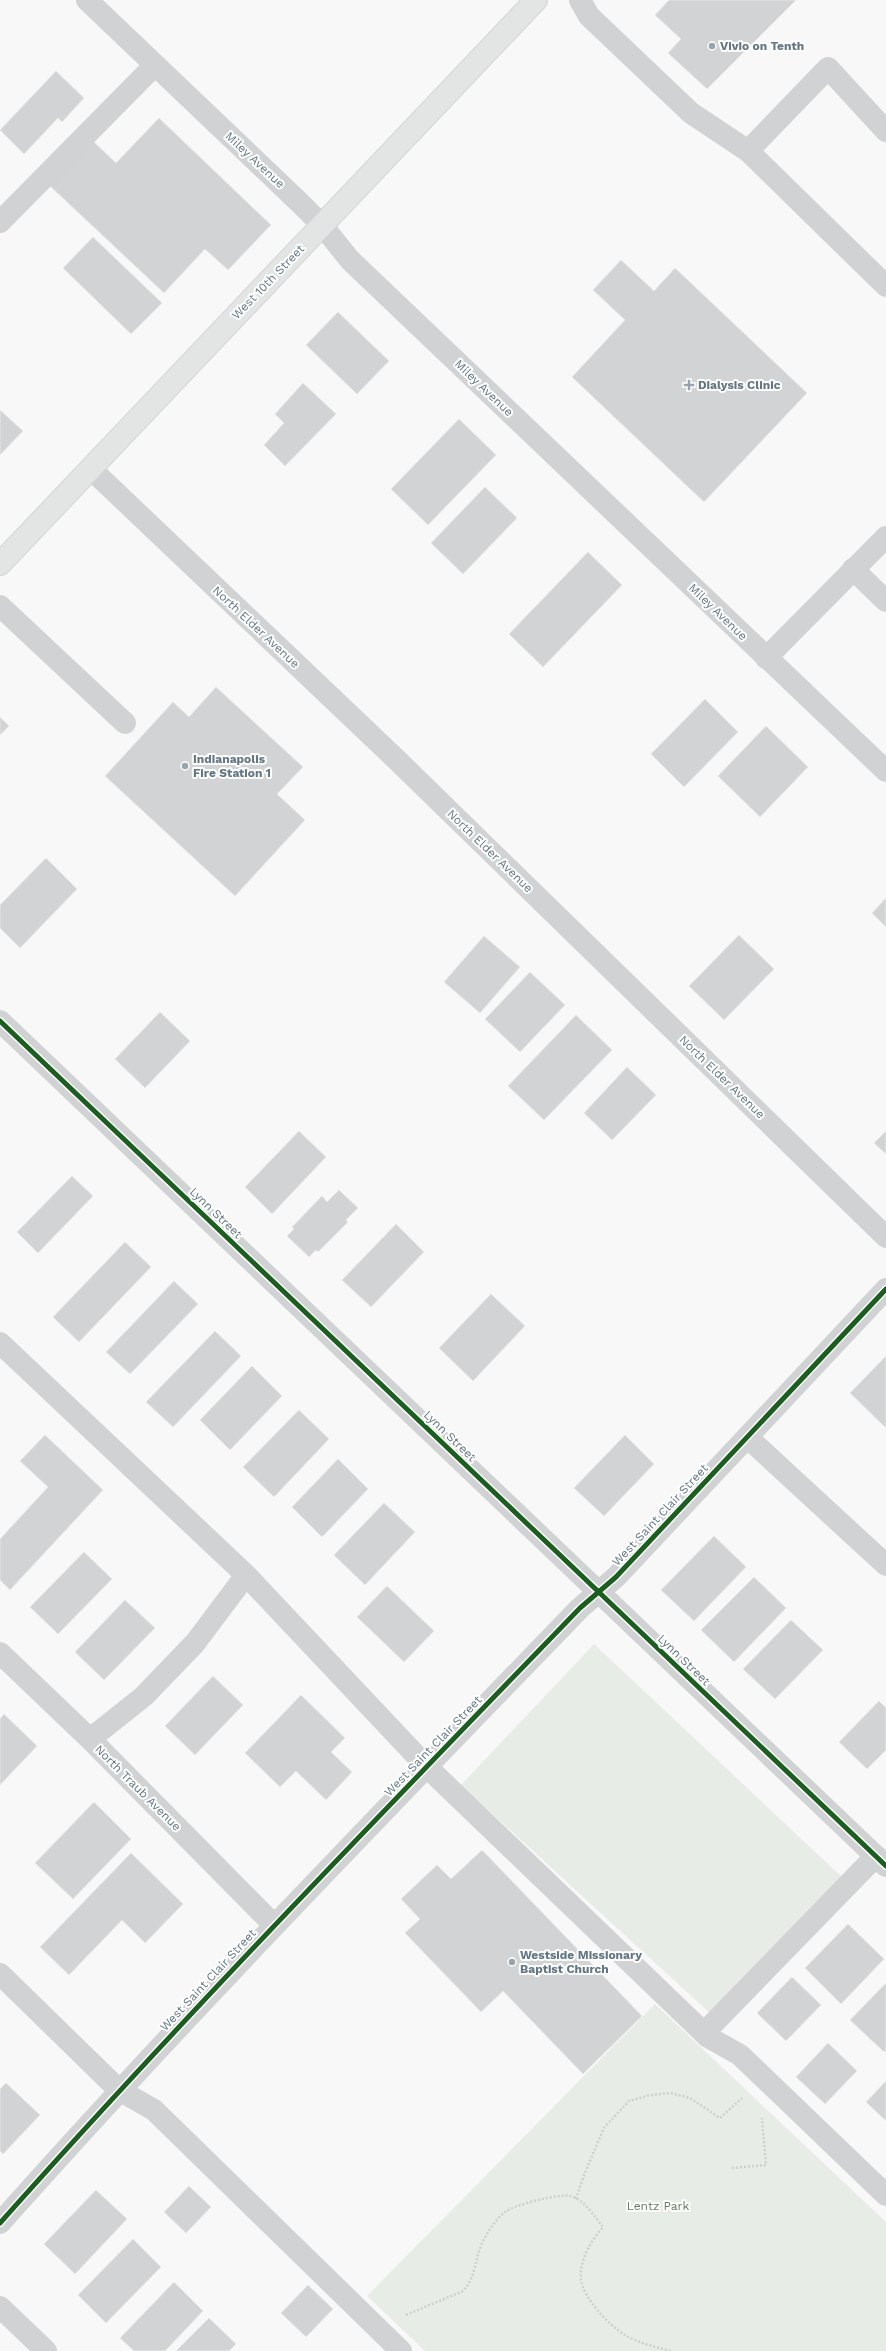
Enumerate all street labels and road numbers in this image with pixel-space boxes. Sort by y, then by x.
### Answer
street label: Miley Avenue [223,129,288,191]
street label: West 10th Street [229,242,307,322]
street label: Miley Avenue [452,357,516,419]
street label: Miley Avenue [686,581,750,643]
street label: North Elder Avenue [210,583,302,671]
street label: North Elder Avenue [444,807,536,895]
street label: North Elder Avenue [676,1033,768,1121]
street label: Lynn Street [187,1185,245,1241]
street label: Lynn Street [421,1408,479,1464]
street label: West Saint Clair Street [609,1461,711,1569]
street label: Lynn Street [655,1632,713,1688]
street label: West Saint Clair Street [381,1693,485,1799]
street label: North Traub Avenue [92,1742,184,1834]
street label: West Saint Clair Street [157,1926,259,2034]

